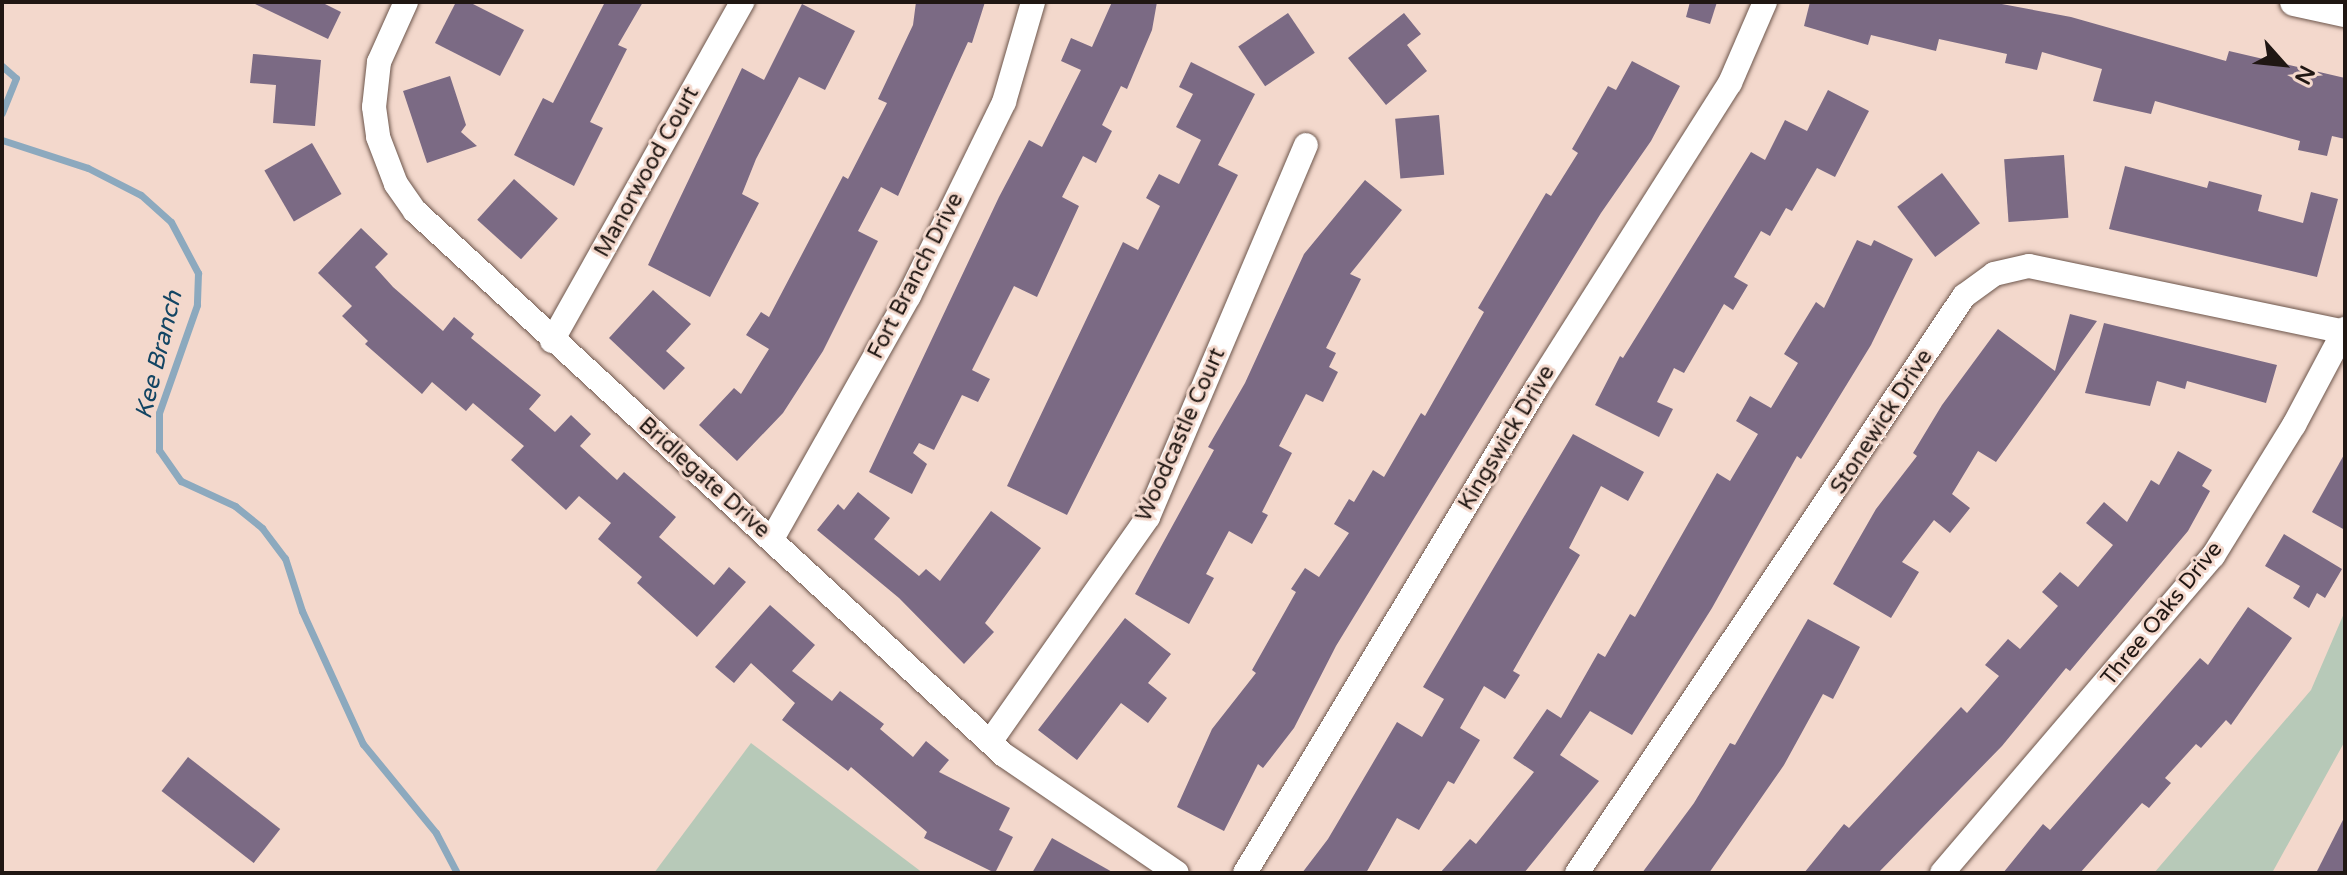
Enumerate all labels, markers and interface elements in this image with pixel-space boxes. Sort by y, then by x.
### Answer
north arrow [2243,24,2323,104]
text: N [2289,61,2320,89]
street label: Manorwood Court [589,82,705,262]
street label: Fort Branch Drive [863,189,969,363]
water label: Kee Branch [129,288,189,422]
street label: Woodcastle Court [1131,344,1231,526]
street label: Stonewick Drive [1825,345,1939,499]
street label: Kingswick Drive [1453,361,1561,515]
street label: Bridlegate Drive [633,412,775,544]
street label: Three Oaks Drive [2096,537,2228,691]

